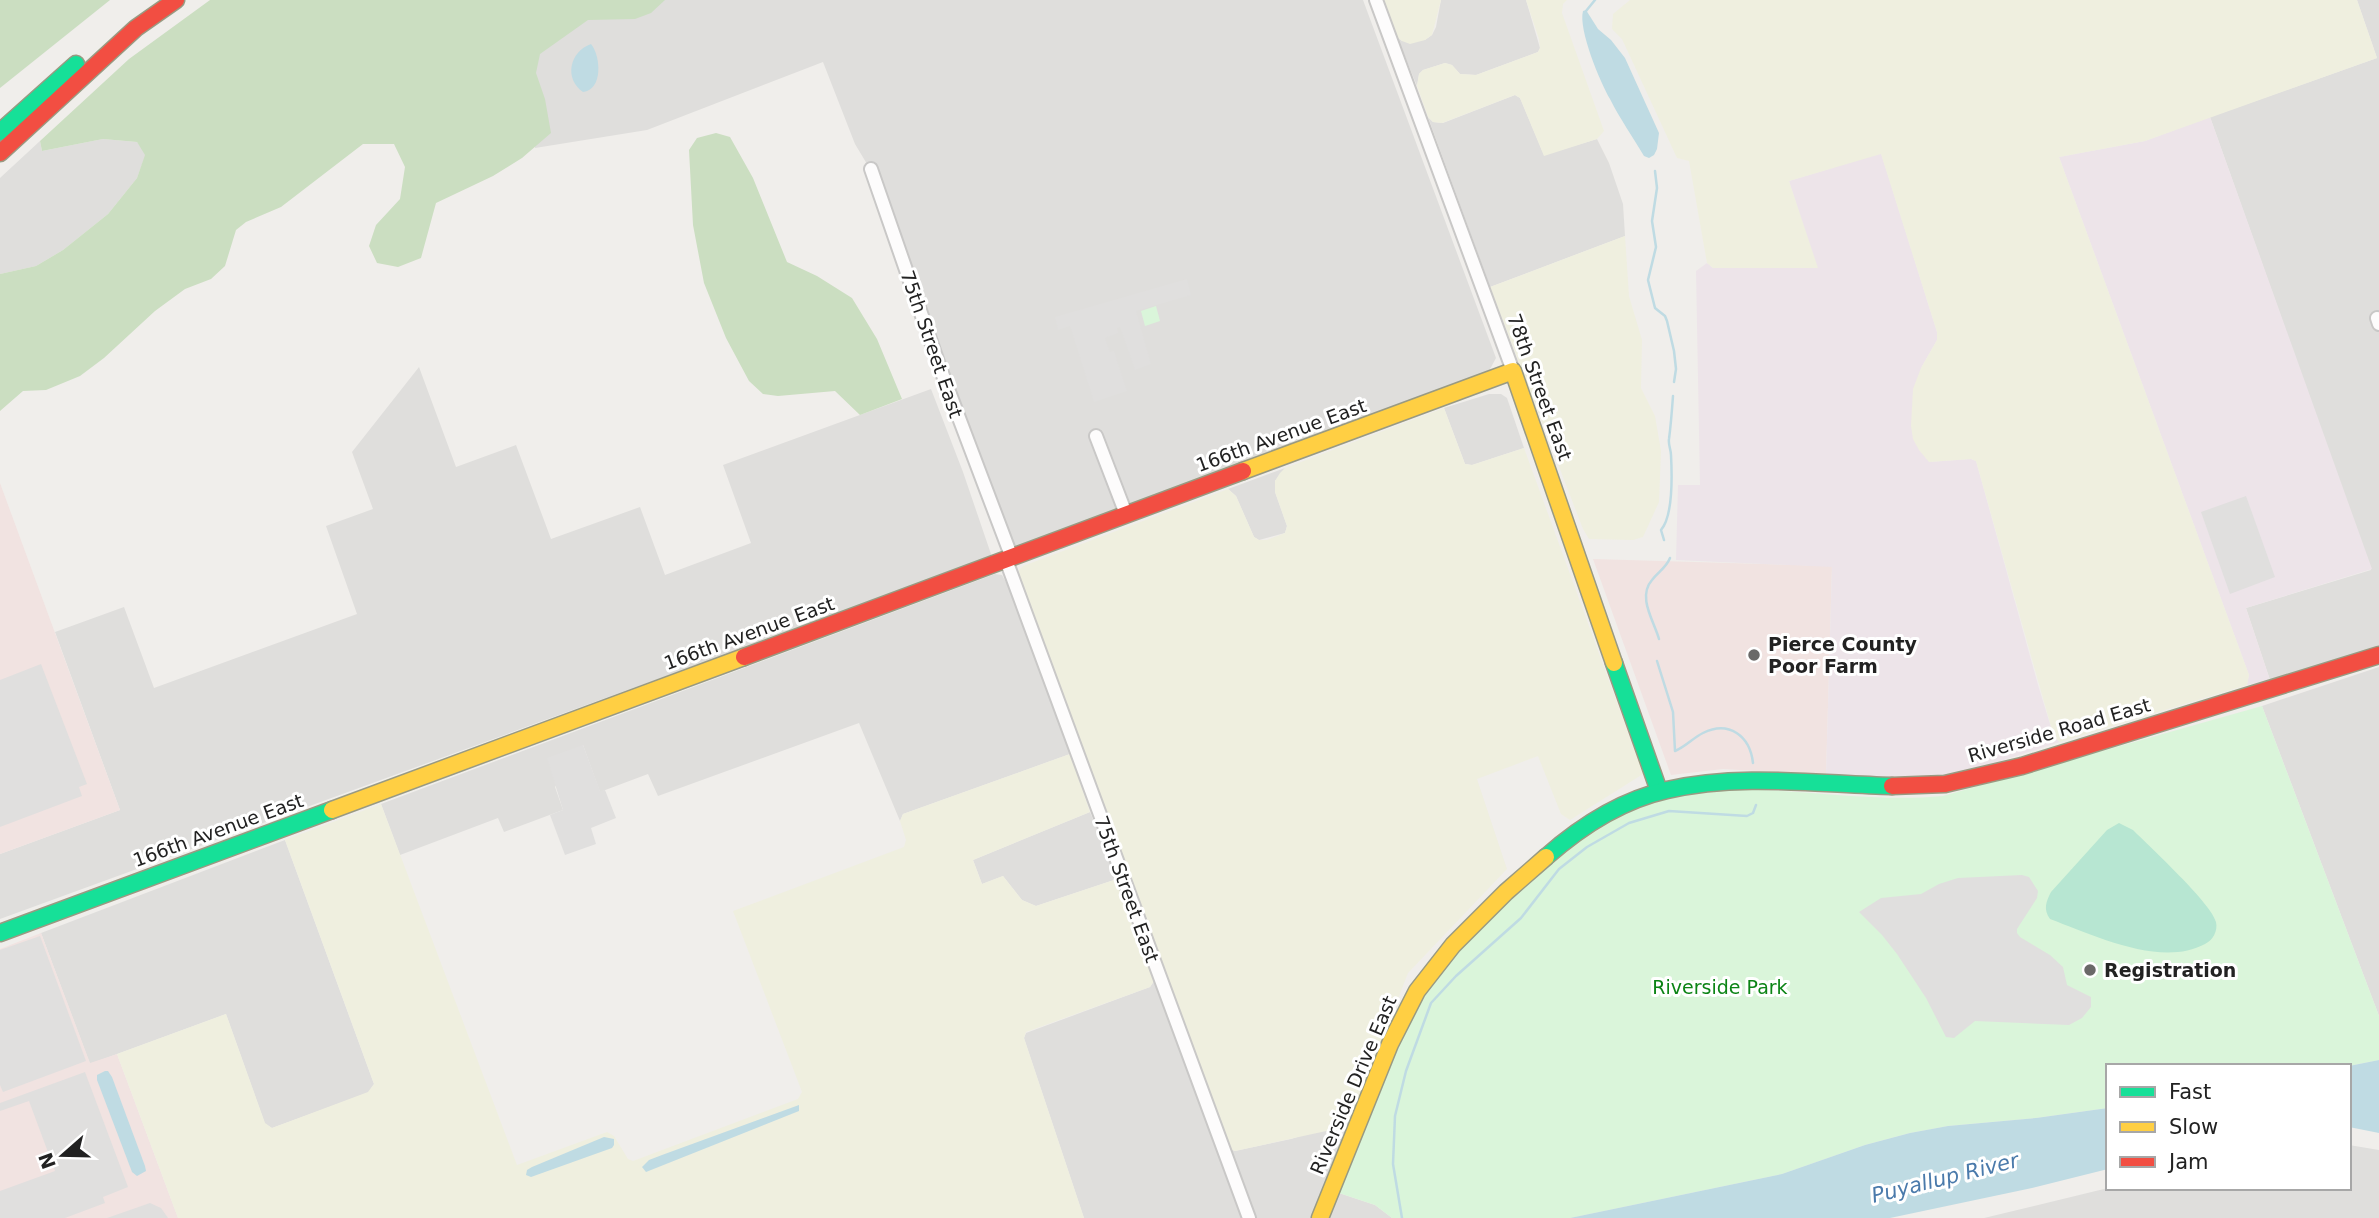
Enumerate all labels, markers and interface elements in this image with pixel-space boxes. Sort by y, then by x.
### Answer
street label: 75th Street East [896,267,968,421]
street label: 78th Street East [1503,311,1577,463]
street label: 166th Avenue East [1193,394,1369,476]
street label: 166th Avenue East [661,592,837,674]
place label: Pierce County Poor Farm [1768,633,1918,677]
marker: Pierce County Poor Farm [1746,647,1762,663]
street label: Riverside Road East [1965,693,2153,767]
street label: 166th Avenue East [130,789,306,871]
street label: 75th Street East [1090,813,1164,965]
place label: Registration [2104,959,2236,981]
marker: Registration [2082,962,2098,978]
park label: Riverside Park [1652,976,1788,998]
street label: Riverside Drive East [1305,992,1401,1178]
legend [2106,1064,2351,1190]
text: Fast [2169,1080,2211,1104]
text: Slow [2169,1115,2218,1139]
north arrow [28,1120,98,1190]
water label: Puyallup River [1869,1148,2022,1208]
text: N [34,1150,60,1172]
text: Jam [2167,1150,2209,1174]

